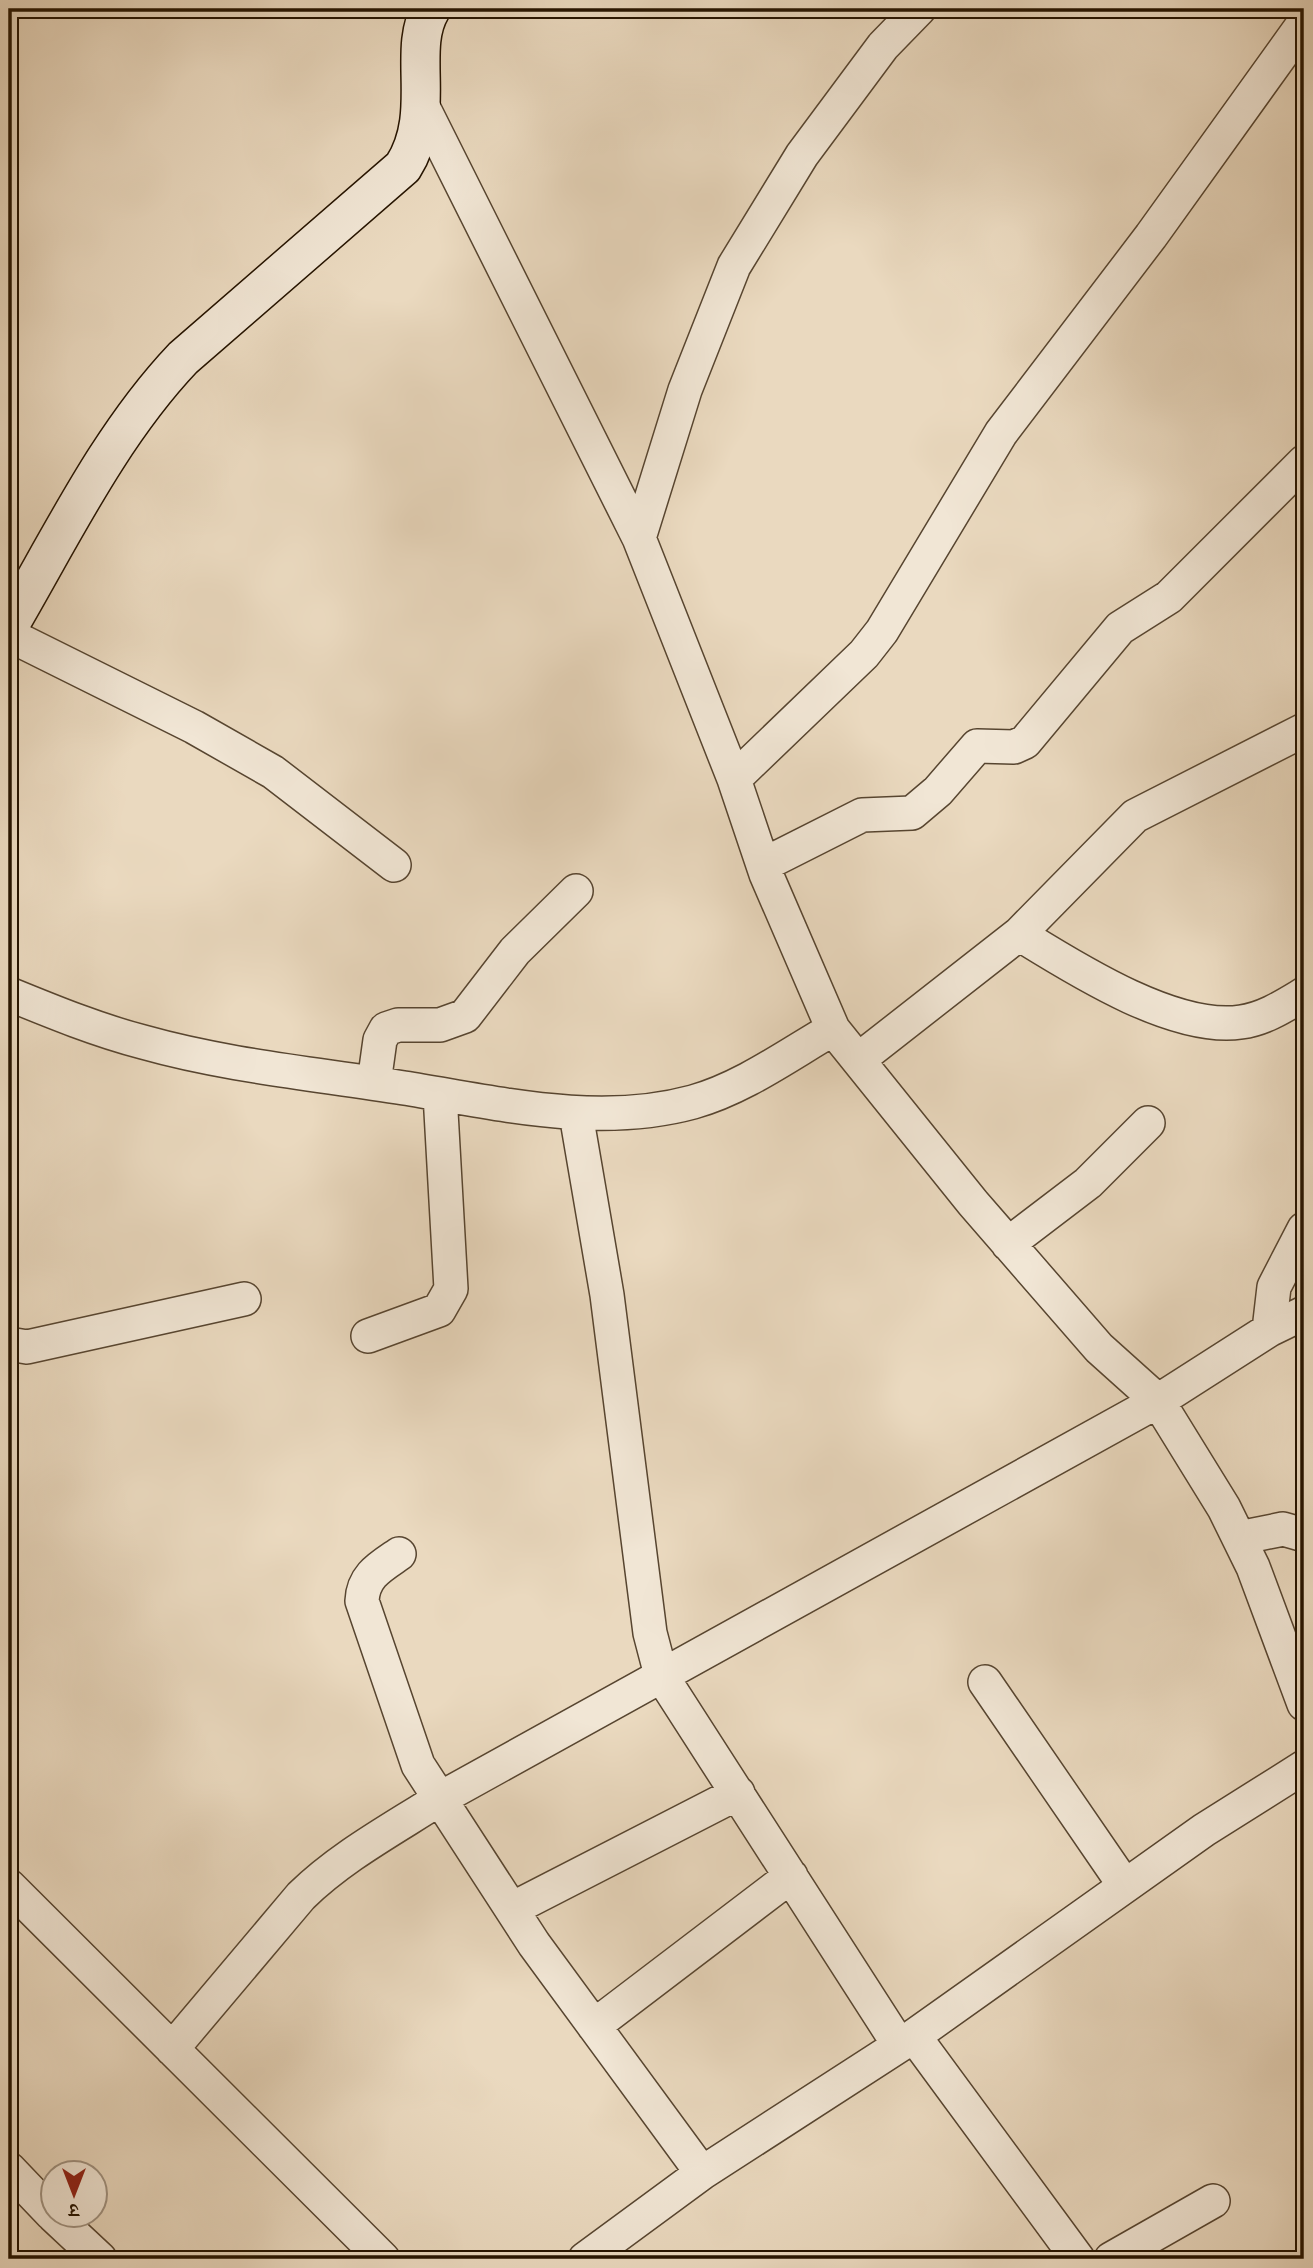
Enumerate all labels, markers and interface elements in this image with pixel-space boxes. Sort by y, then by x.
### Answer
north arrow [38,2160,108,2230]
text: उ [68,2199,81,2222]

